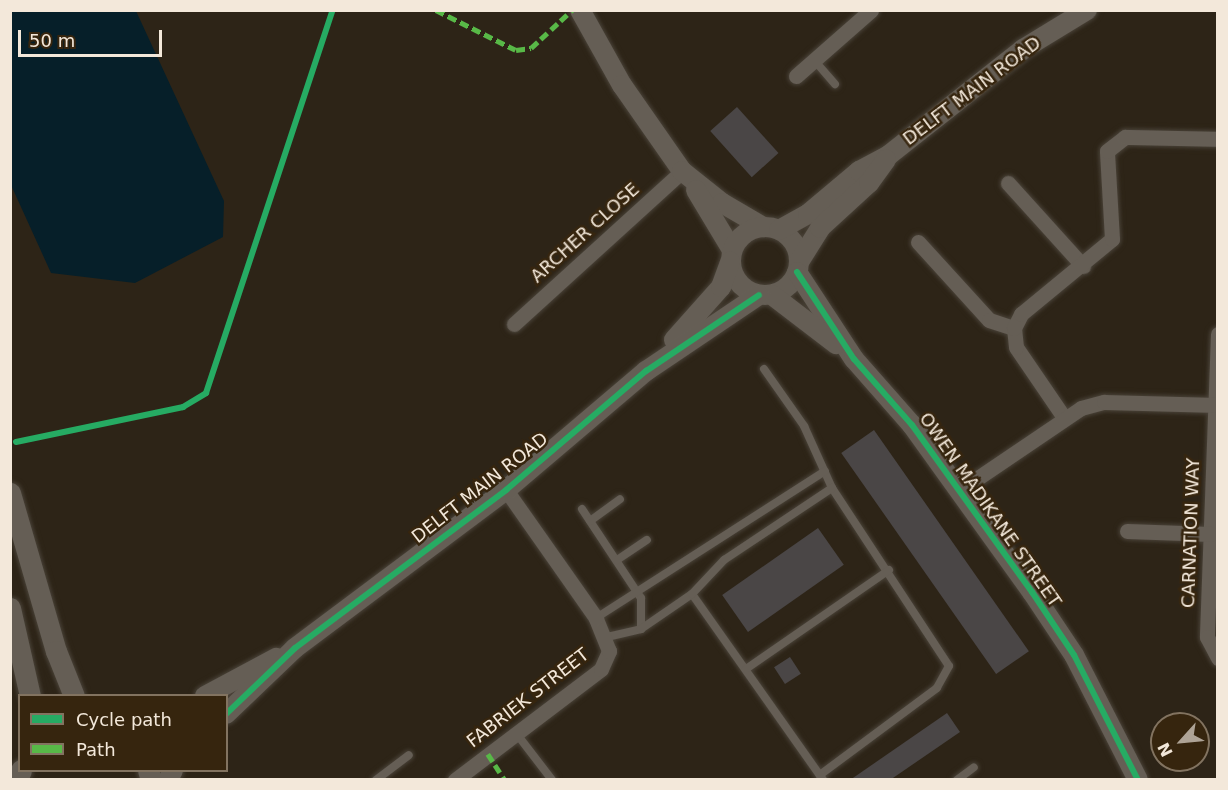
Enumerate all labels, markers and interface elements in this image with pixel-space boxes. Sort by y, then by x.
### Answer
scale bar [21,18,165,56]
text: 50 m [29,30,75,51]
street label: DELFT MAIN ROAD [899,32,1045,150]
street label: ARCHER CLOSE [526,179,644,287]
street label: OWEN MADIKANE STREET [914,409,1066,611]
street label: DELFT MAIN ROAD [408,428,552,548]
street label: CARNATION WAY [1178,458,1204,608]
street label: FABRIEK STREET [463,644,593,752]
legend [18,694,228,772]
text: Cycle path [76,709,172,730]
north arrow [1150,712,1210,772]
text: Path [76,739,116,760]
text: N [1154,739,1177,760]

